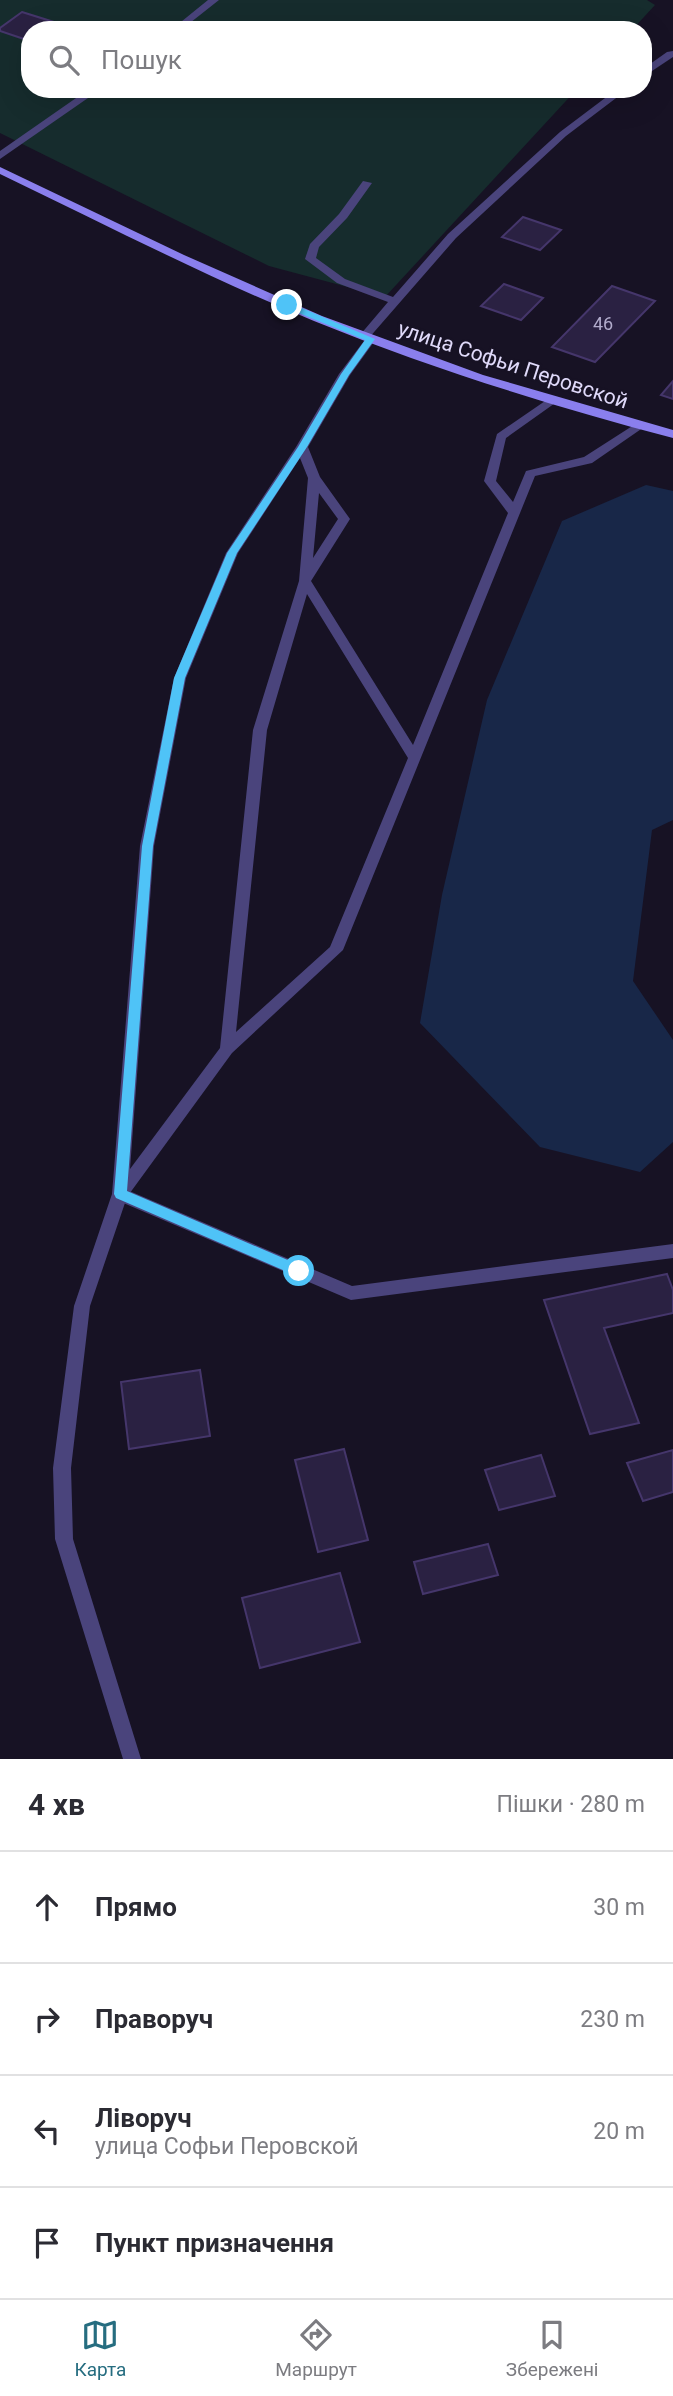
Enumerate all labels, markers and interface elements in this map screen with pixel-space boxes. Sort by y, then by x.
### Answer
search box [21,21,652,98]
icon: search [45,41,83,79]
text: Пошук [101,45,182,75]
route end [271,289,302,320]
house number: 46 [593,313,613,334]
street label: улица Софьи Перовской [395,316,631,414]
route start [283,1255,314,1286]
text: 4 хв [28,1787,85,1822]
text: Пішки · 280 m [497,1791,645,1818]
icon: ahead [28,1888,66,1926]
text: Прямо [95,1892,177,1922]
text: 30 m [593,1894,645,1921]
icon: right [28,2000,66,2038]
text: Праворуч [95,2004,213,2034]
text: 230 m [580,2006,645,2033]
text: Ліворуч [95,2103,192,2133]
icon: left [28,2112,66,2150]
text: 20 m [593,2118,645,2145]
text: улица Софьи Перовской [95,2133,359,2160]
icon: arrive [28,2224,66,2262]
text: Пункт призначення [95,2228,334,2258]
tab: Карта [74,2316,126,2381]
tab: Маршрут [275,2316,357,2381]
tab: Збережені [506,2316,598,2381]

